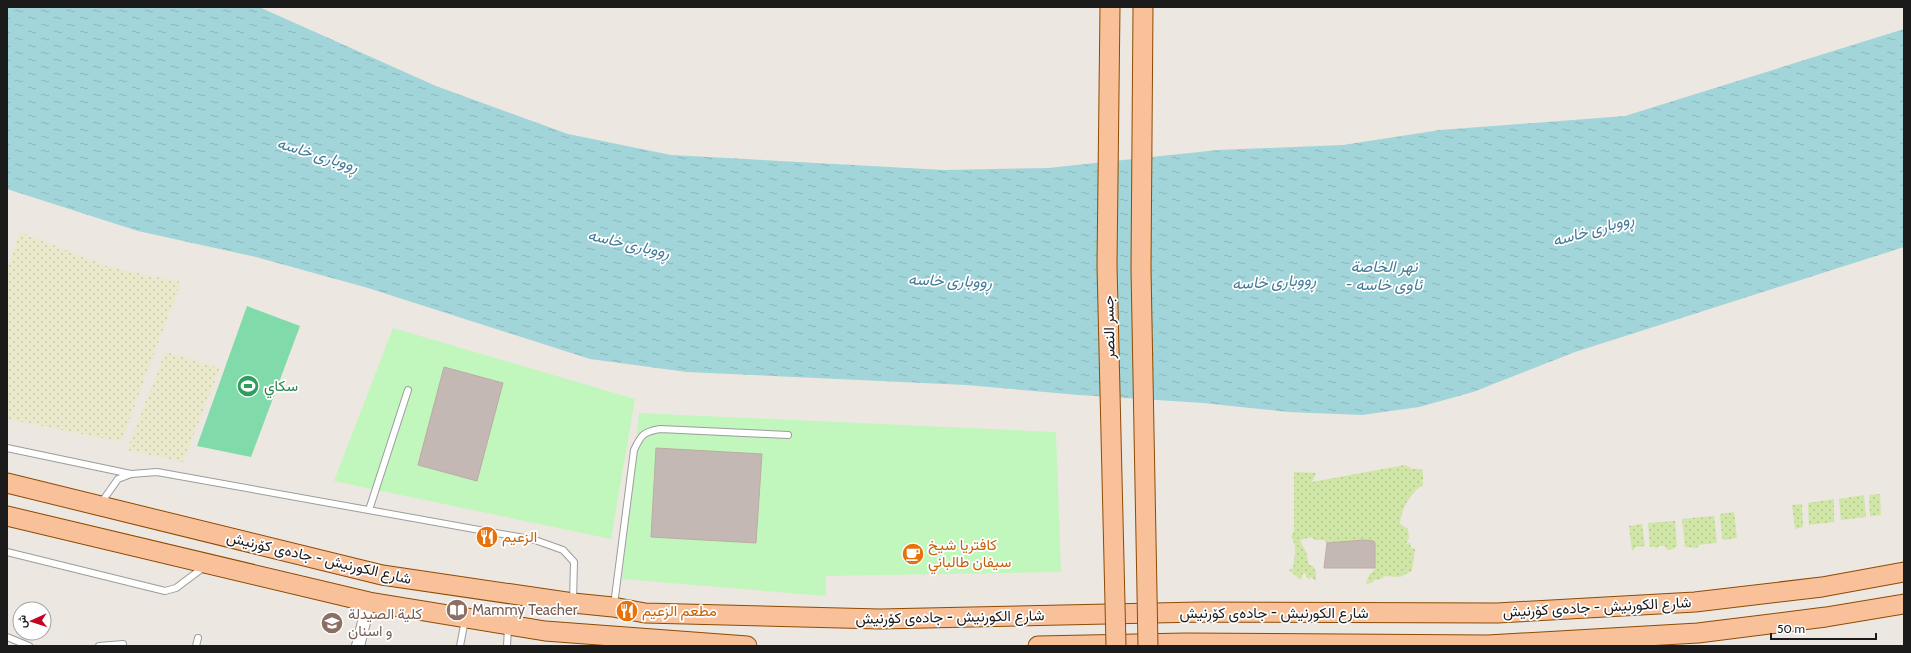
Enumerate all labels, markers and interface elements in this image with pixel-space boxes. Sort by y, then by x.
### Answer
water label: ڕووباری خاسە [274,133,361,180]
water label: ڕووباری خاسە [1550,209,1638,254]
water label: ڕووباری خاسە [585,225,673,266]
water label: نهر الخاصة - ئاوی خاسە [1346,257,1424,295]
water label: ڕووباری خاسە [907,270,993,295]
water label: ڕووباری خاسە [1231,270,1317,297]
street label: جسر النصر [1099,295,1119,360]
sports icon: سكاي [235,373,261,399]
place label: سكاي [264,377,298,399]
restaurant icon: الزعيم [474,524,500,550]
street label: شارع الكورنيش - جادەی کۆرنیش [224,528,413,590]
place label: الزعيم [502,528,537,547]
place label: كافتريا شيخ سيفان طالباني [928,536,1012,575]
cafe icon: كافتريا شيخ سيفان طالباني [900,541,926,567]
street label: شارع الكورنيش - جادەی کۆرنیش [1502,593,1692,623]
library icon: Mammy Teacher [444,597,470,623]
restaurant icon: مطعم الزعيم [614,598,640,624]
north arrow [12,601,52,641]
place label: Mammy Teacher [472,601,578,619]
place label: مطعم الزعيم [642,602,717,621]
street label: شارع الكورنيش - جادەی کۆرنیش [1180,604,1369,624]
place label: كلية الصيدلة و اسنان [348,605,423,640]
street label: شارع الكورنيش - جادەی کۆرنیش [855,606,1045,630]
school or university icon: كلية الصيدلة و اسنان [319,610,345,636]
text: ش [15,615,29,628]
scale bar [1771,615,1876,641]
text: 50 m [1777,621,1805,636]

